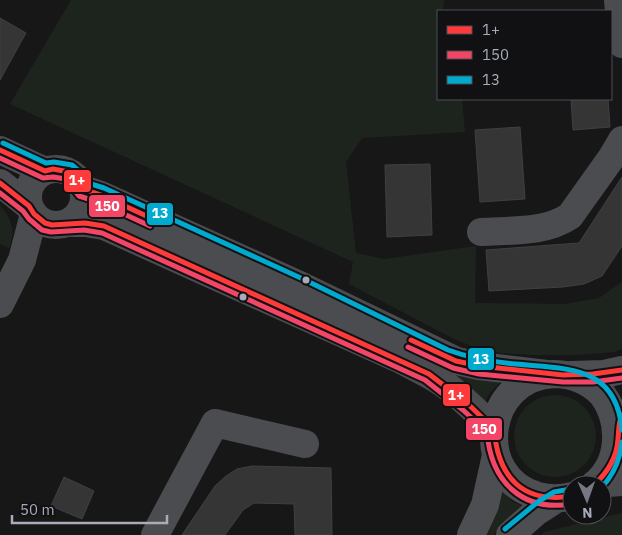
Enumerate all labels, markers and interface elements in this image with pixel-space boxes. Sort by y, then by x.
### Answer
legend [437,10,612,100]
text: 1+ [482,20,500,39]
text: 150 [482,45,509,64]
text: 13 [482,70,500,89]
line badge: 1+ [63,169,92,193]
text: 1+ [69,171,85,189]
line badge: 150 [88,194,126,218]
text: 150 [94,197,120,215]
line badge: 13 [146,202,174,226]
text: 13 [152,204,168,222]
unlabelled marker [301,275,311,285]
unlabelled marker [238,292,248,302]
line badge: 13 [467,347,495,371]
text: 13 [473,350,489,368]
line badge: 1+ [442,383,471,407]
text: 1+ [448,386,464,404]
line badge: 150 [465,417,503,441]
text: 150 [471,420,497,438]
north arrow [562,475,612,525]
scale bar [12,492,168,524]
text: 50 m [20,500,55,519]
text: N [582,504,593,522]

